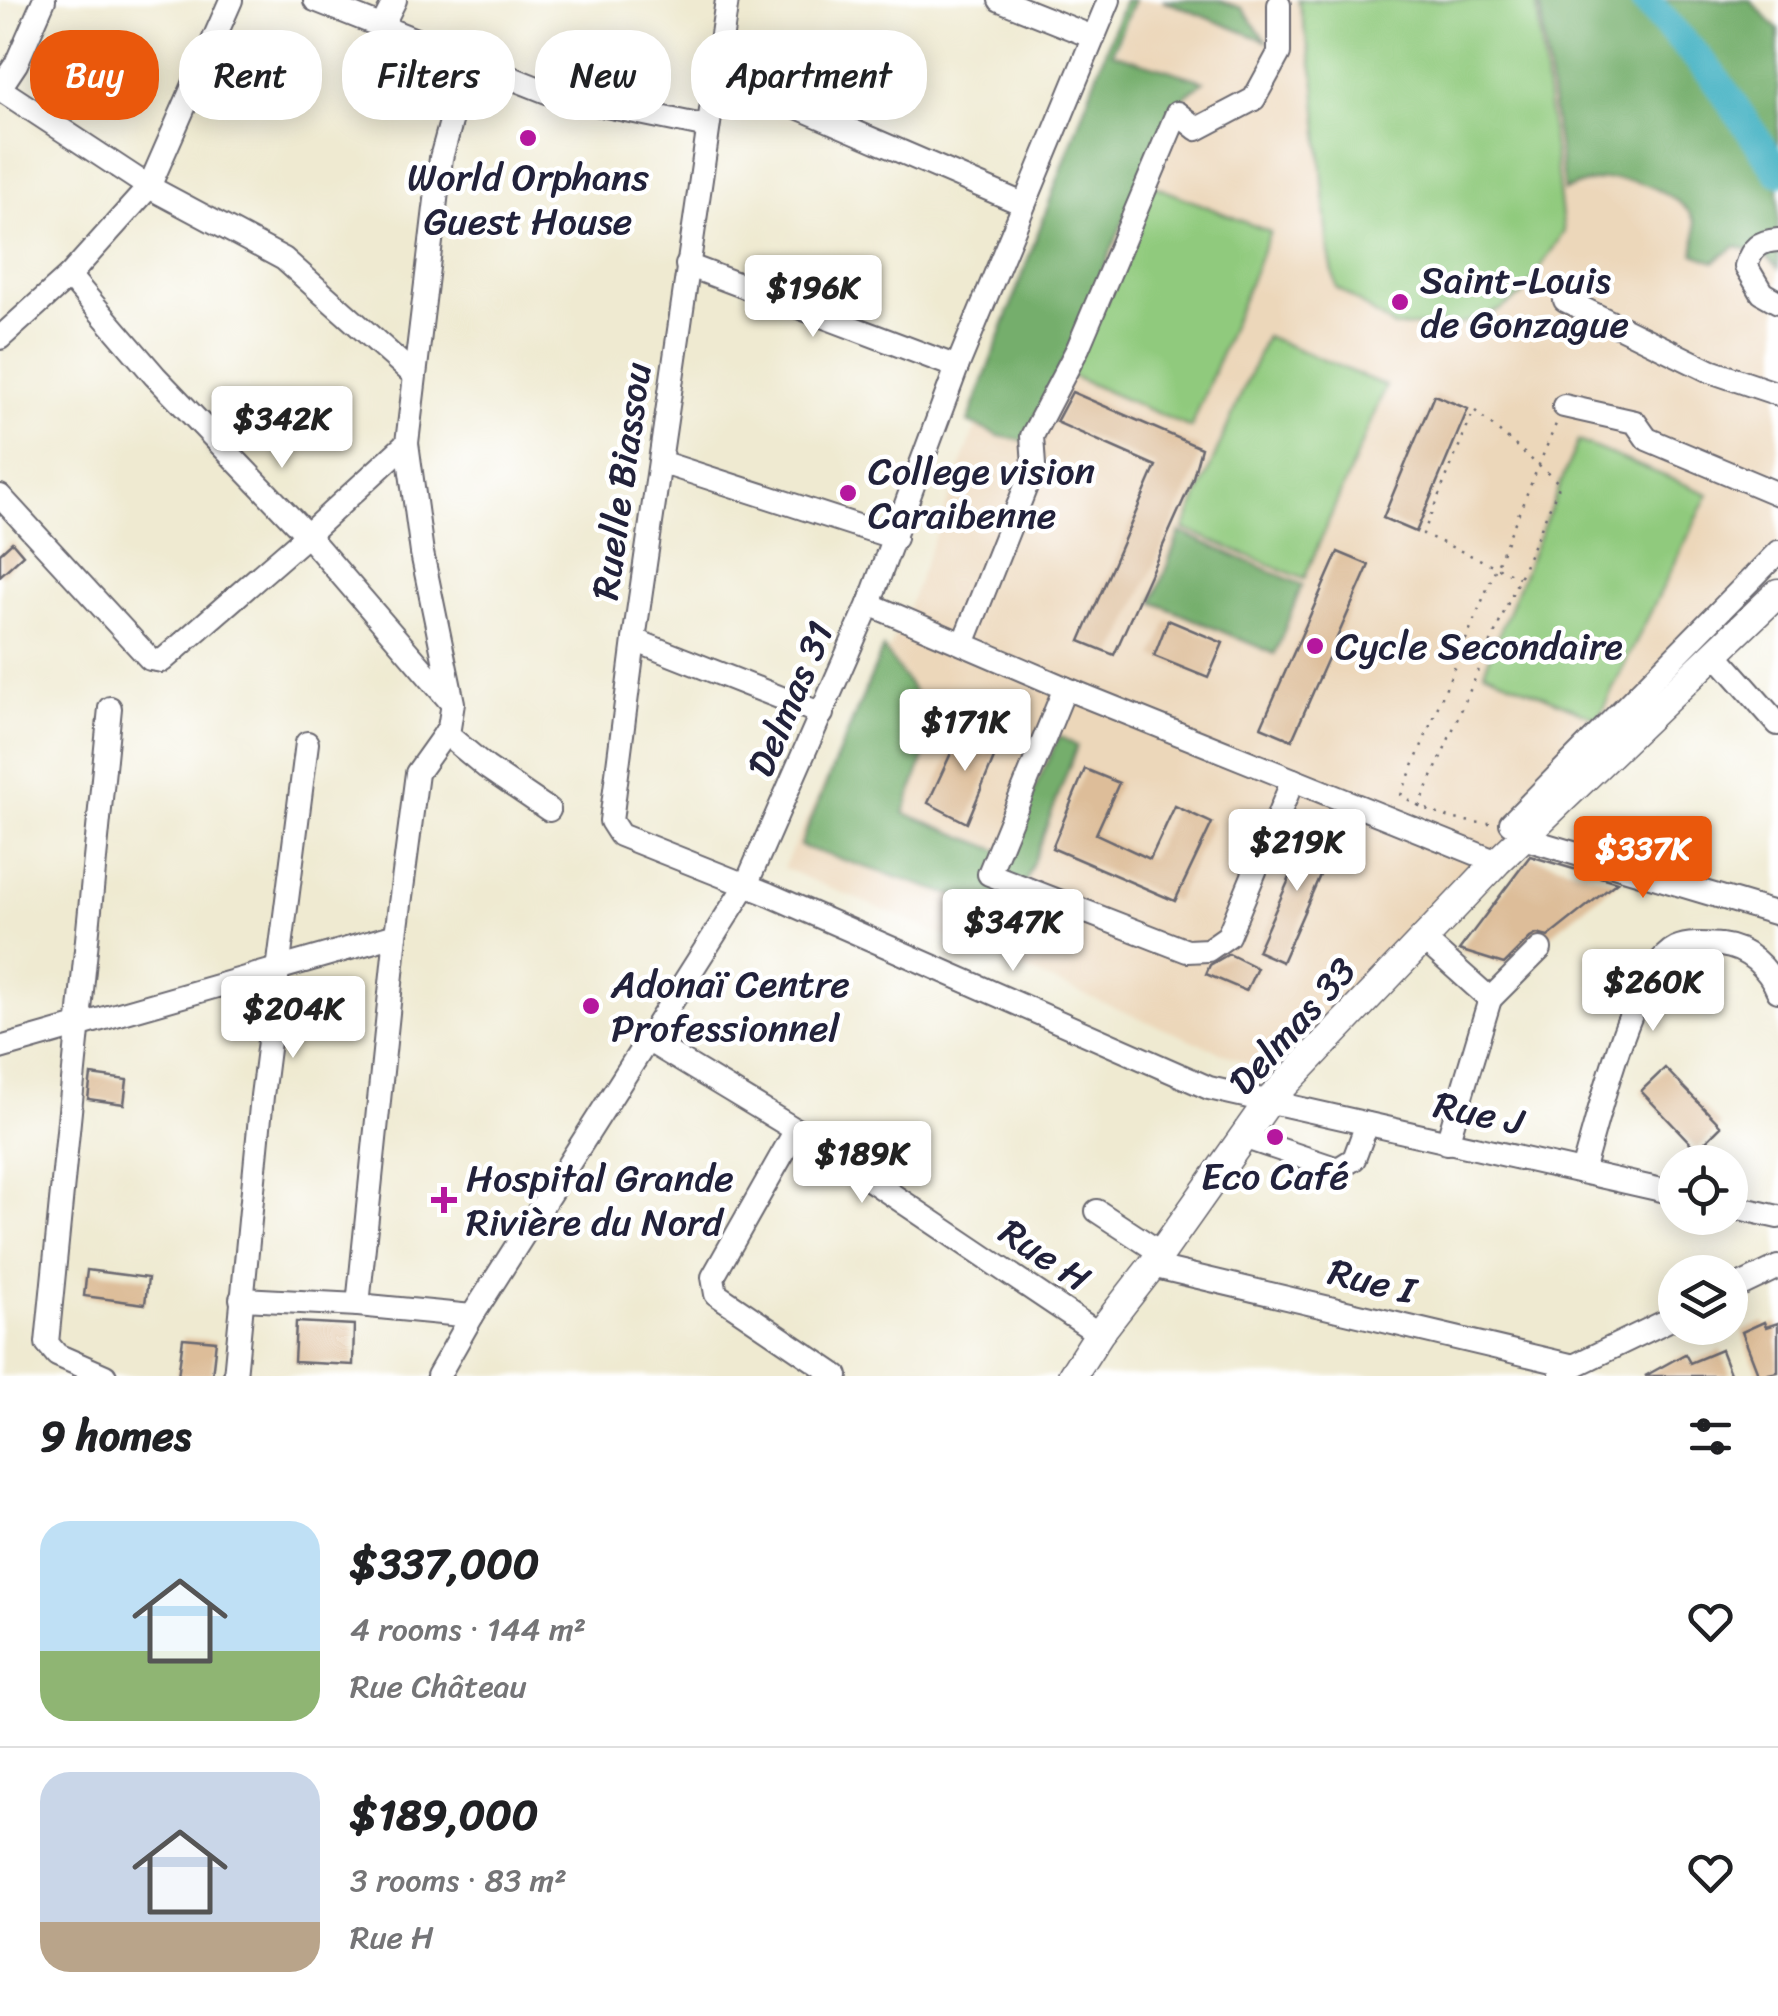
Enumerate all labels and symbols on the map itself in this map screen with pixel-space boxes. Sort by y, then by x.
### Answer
marker: World Orphans Guest House [517,127,539,149]
place label: World Orphans Guest House [407,144,650,255]
place label: Saint-Louis de Gonzague [1420,247,1629,358]
pin: $196K [743,255,883,340]
marker: Saint-Louis de Gonzague [1389,291,1411,313]
street label: Ruelle Biassou [572,358,671,604]
pin: $342K [212,386,352,471]
place label: College vision Caraibenne [868,438,1095,549]
marker: College vision Caraibenne [837,482,859,504]
street label: Delmas 31 [728,611,853,788]
place label: Cycle Secondaire [1335,613,1623,680]
marker: Cycle Secondaire [1304,635,1326,657]
pin: $171K [895,689,1035,774]
pin: $219K [1227,809,1367,894]
pin: $337K [1573,816,1713,901]
pin: $347K [943,889,1083,974]
street label: Delmas 33 [1211,941,1374,1111]
pin: $260K [1583,949,1723,1034]
place label: Adonaï Centre Professionnel [610,951,850,1062]
pin: $204K [223,976,363,1061]
marker: Adonaï Centre Professionnel [580,995,602,1017]
street label: Rue J [1428,1071,1531,1156]
pin: $189K [792,1121,932,1206]
marker: Eco Café [1264,1126,1286,1148]
place label: Eco Café [1201,1143,1349,1210]
place label: Hospital Grande Rivière du Nord [466,1145,734,1256]
marker: Hospital Grande Rivière du Nord [431,1187,457,1213]
street label: Rue H [985,1200,1105,1311]
street label: Rue I [1321,1238,1425,1325]

